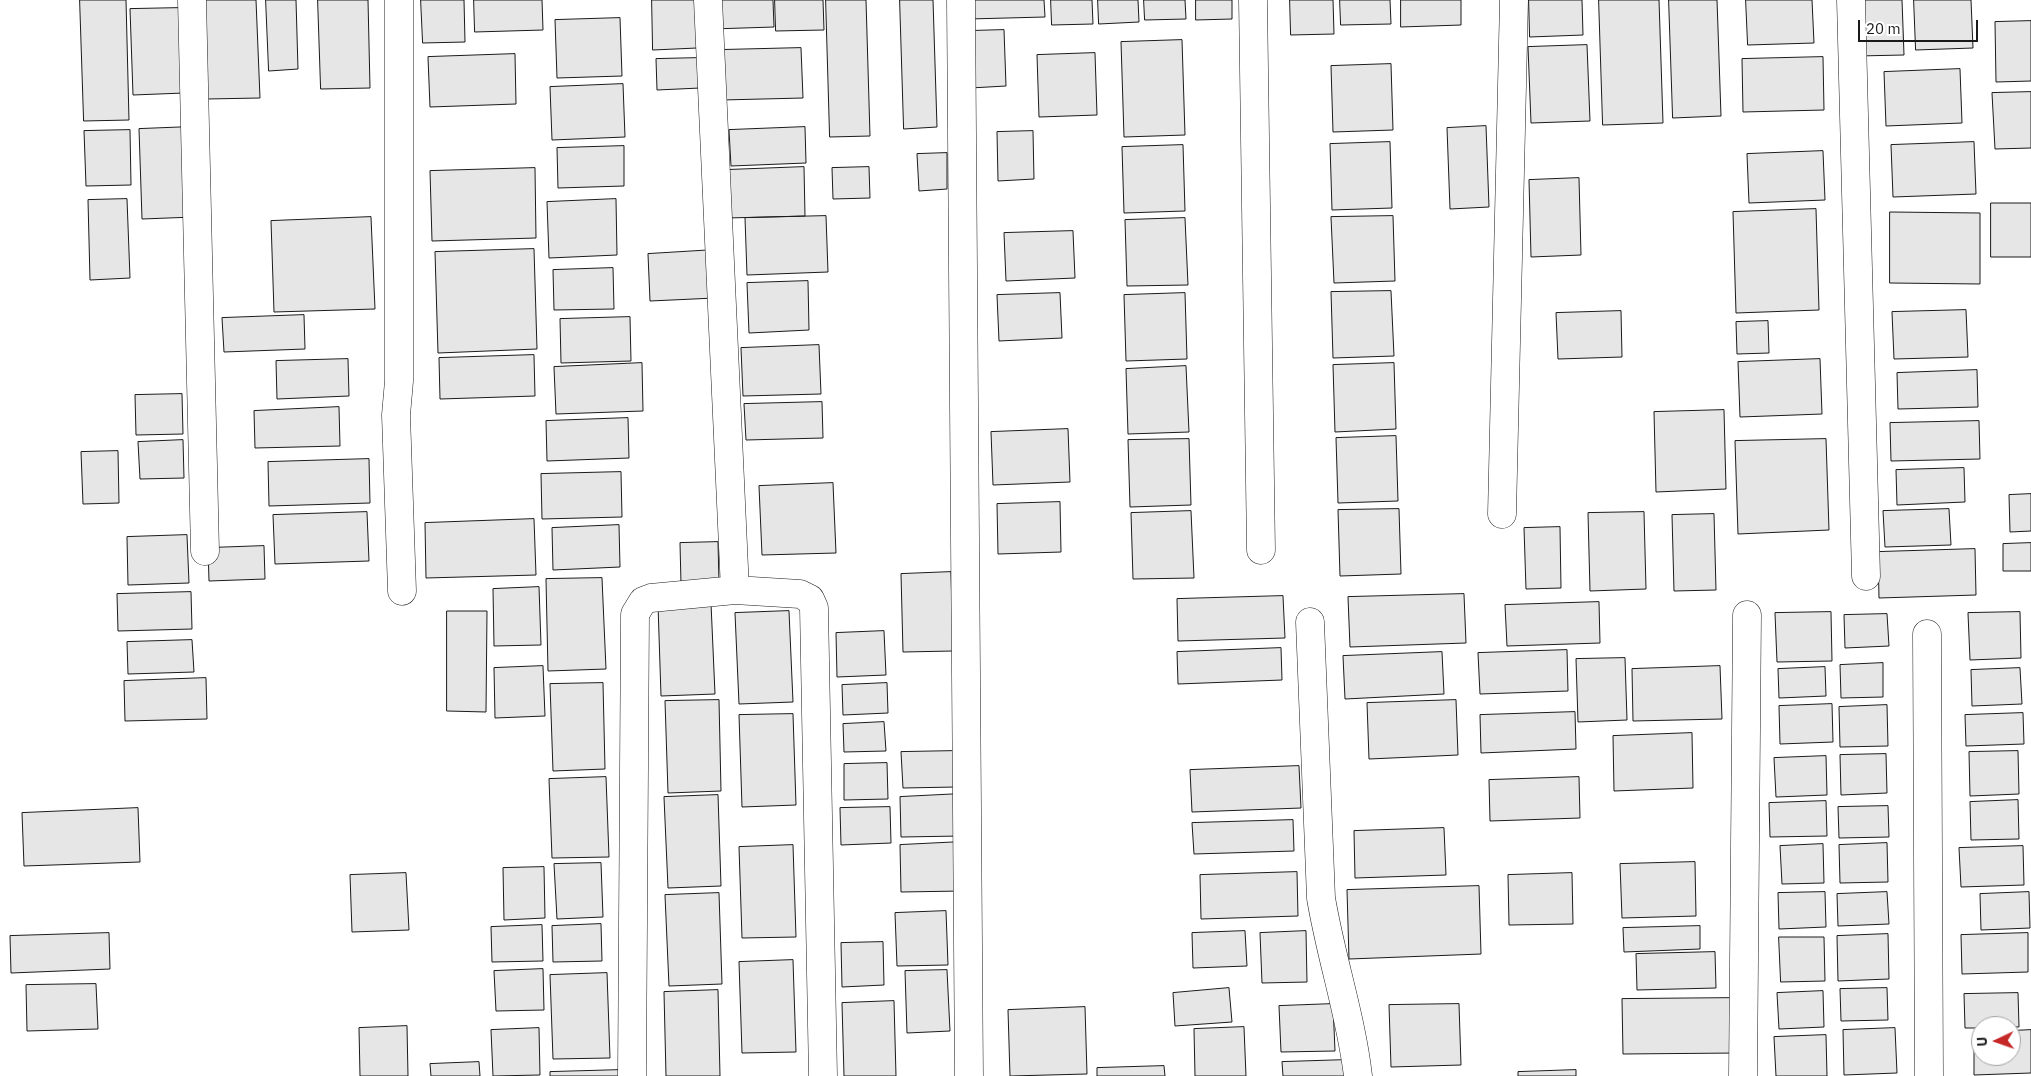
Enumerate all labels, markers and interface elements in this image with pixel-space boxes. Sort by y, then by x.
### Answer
scale bar [1861,10,1981,42]
text: 20 m [1866,19,1901,38]
north arrow [1971,1016,2021,1066]
text: U [1973,1036,1991,1047]

